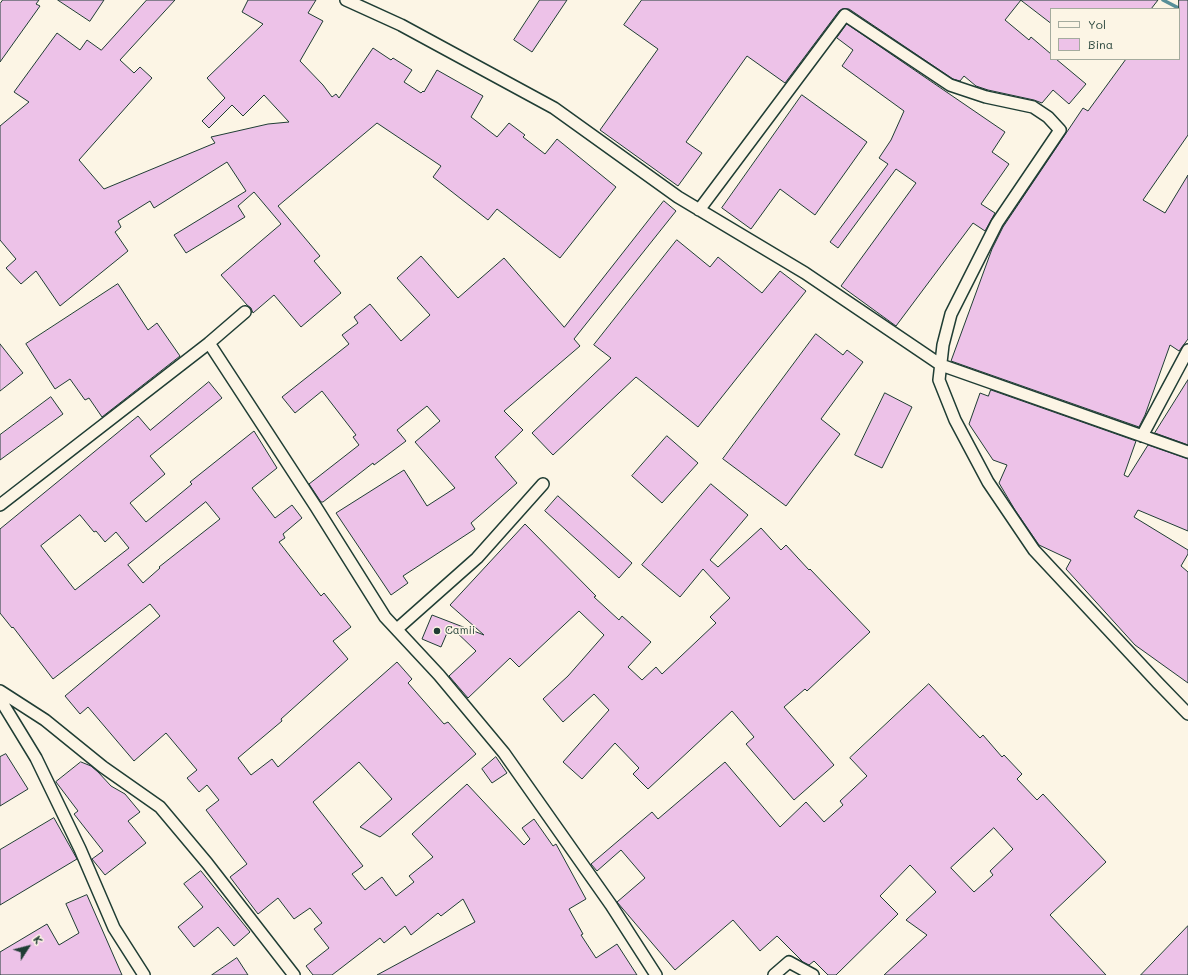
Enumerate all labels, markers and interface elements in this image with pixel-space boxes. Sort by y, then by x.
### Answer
legend [1050,8,1180,60]
text: Yol [1088,16,1106,32]
text: Bina [1088,36,1113,52]
place label: Camii [445,624,475,638]
marker: Camii [432,626,442,636]
north arrow [8,927,48,967]
text: K [30,932,46,947]

